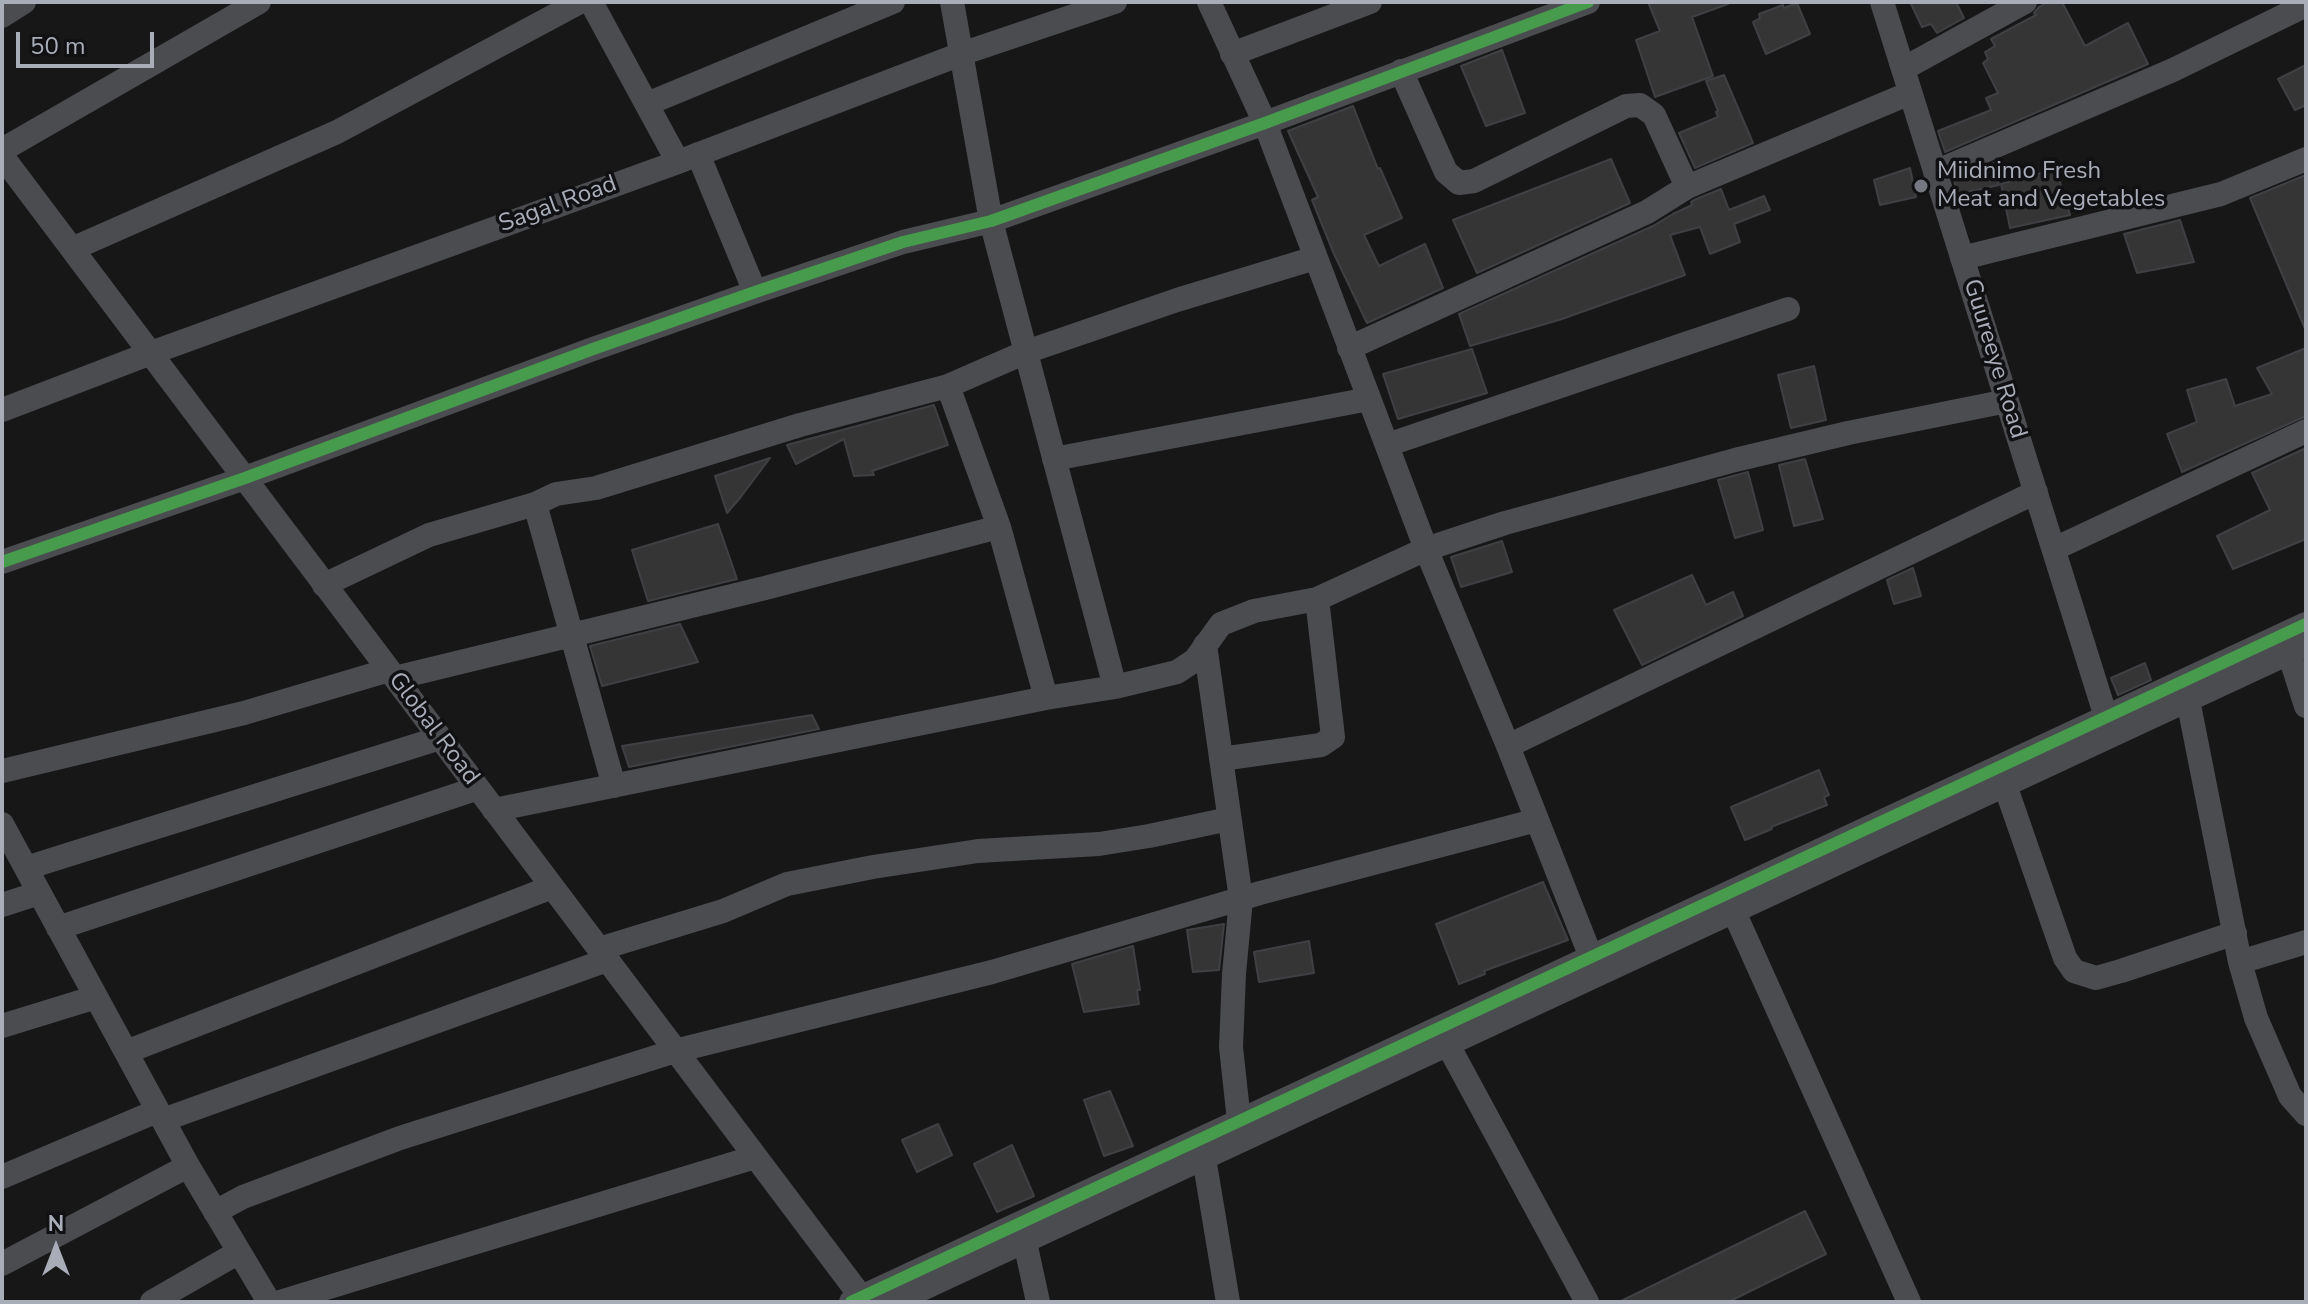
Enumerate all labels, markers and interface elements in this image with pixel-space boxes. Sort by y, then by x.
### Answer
scale bar [20,16,158,66]
text: 50 m [30,30,86,62]
place label: Miidnimo Fresh Meat and Vegetables [1937,158,2165,214]
street label: Sagal Road [495,170,621,240]
marker: Miidnimo Fresh Meat and Vegetables [1912,177,1930,195]
street label: Guureeye Road [1956,276,2032,442]
street label: Global Road [381,667,485,791]
north arrow [16,1208,96,1288]
text: N [48,1209,64,1239]

